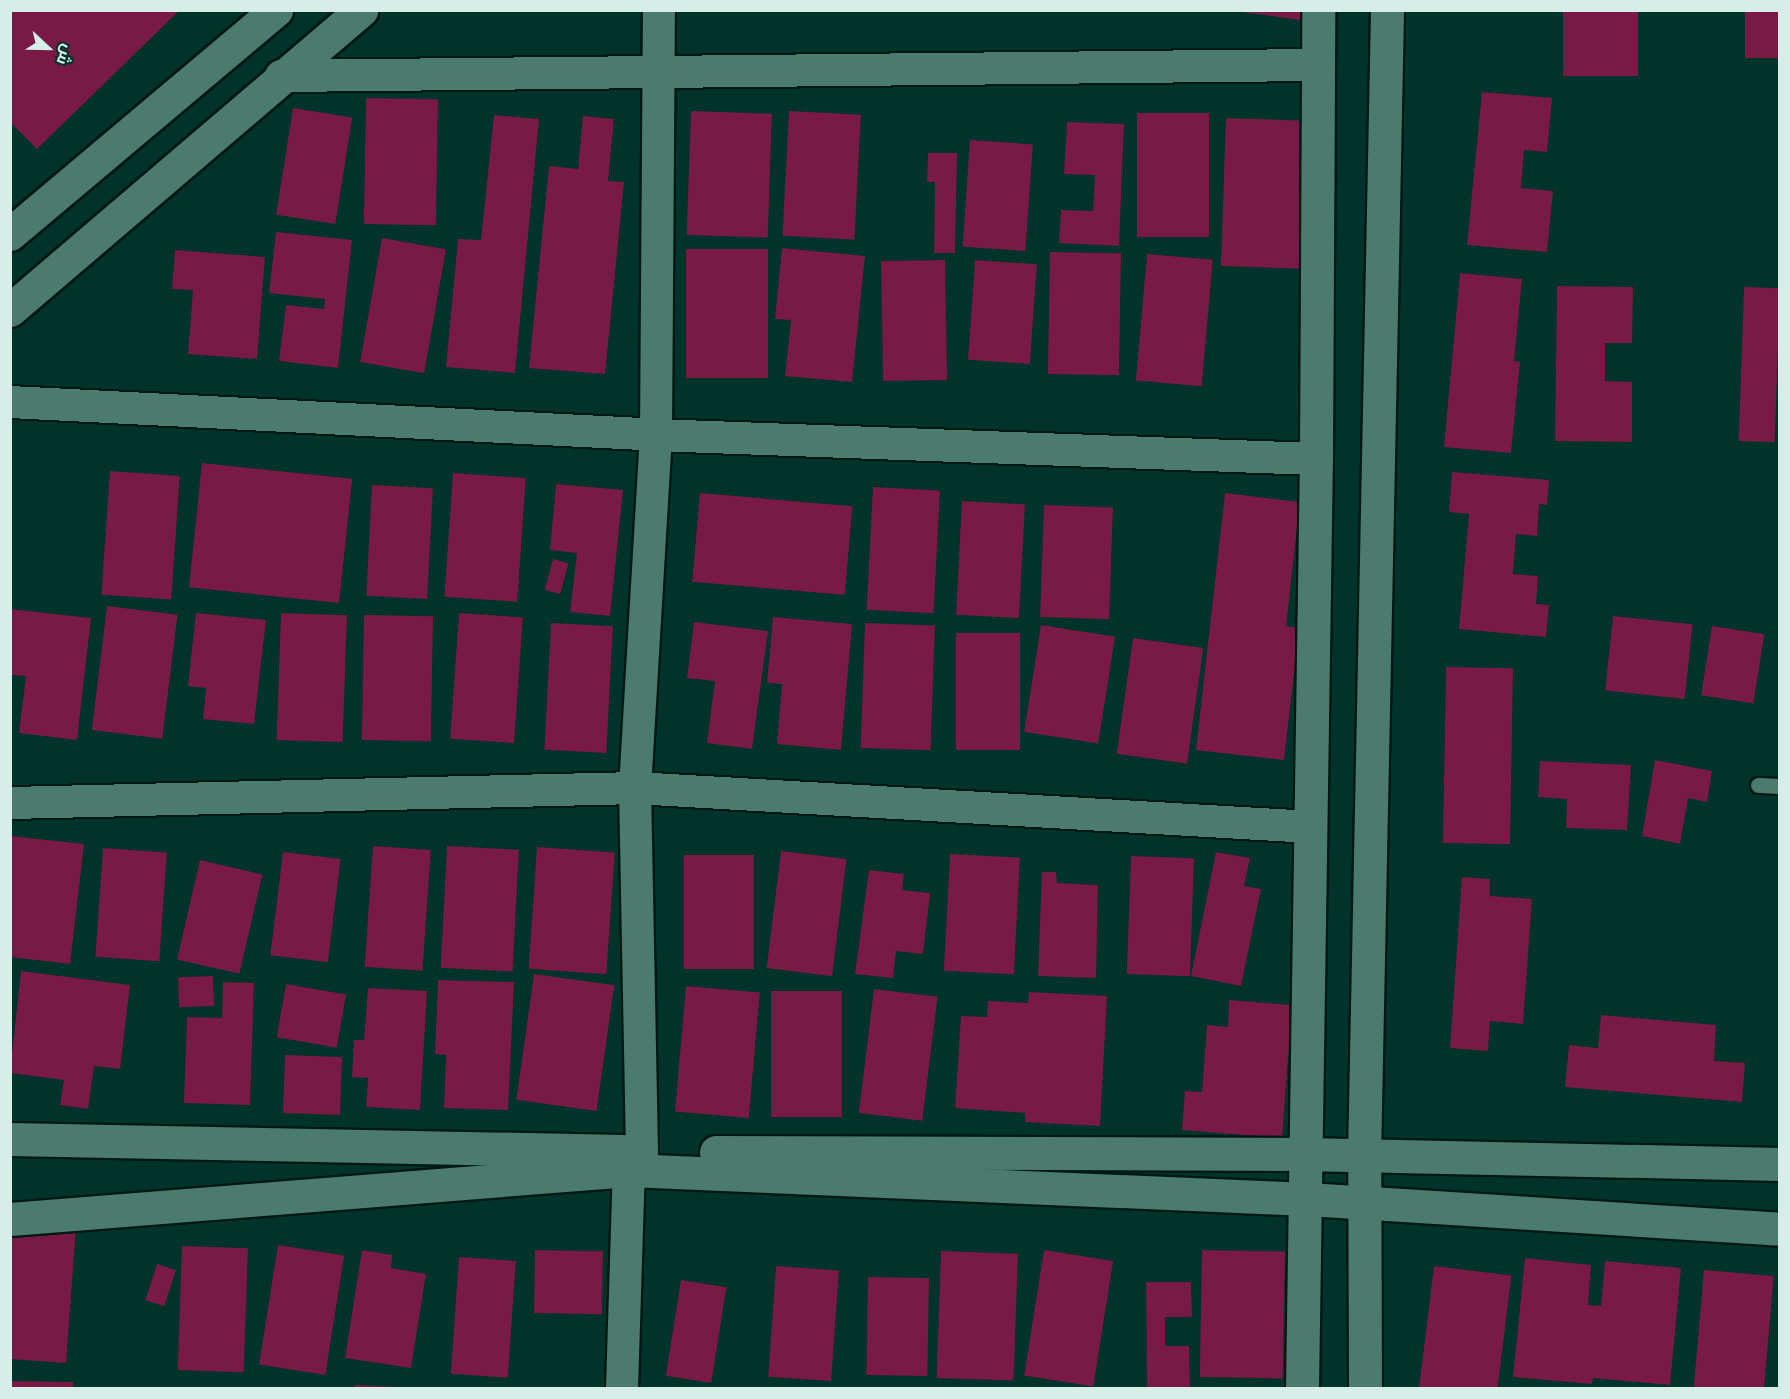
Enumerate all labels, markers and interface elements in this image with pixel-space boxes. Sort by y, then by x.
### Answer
north arrow [18,18,78,78]
text: ش [52,41,79,68]

